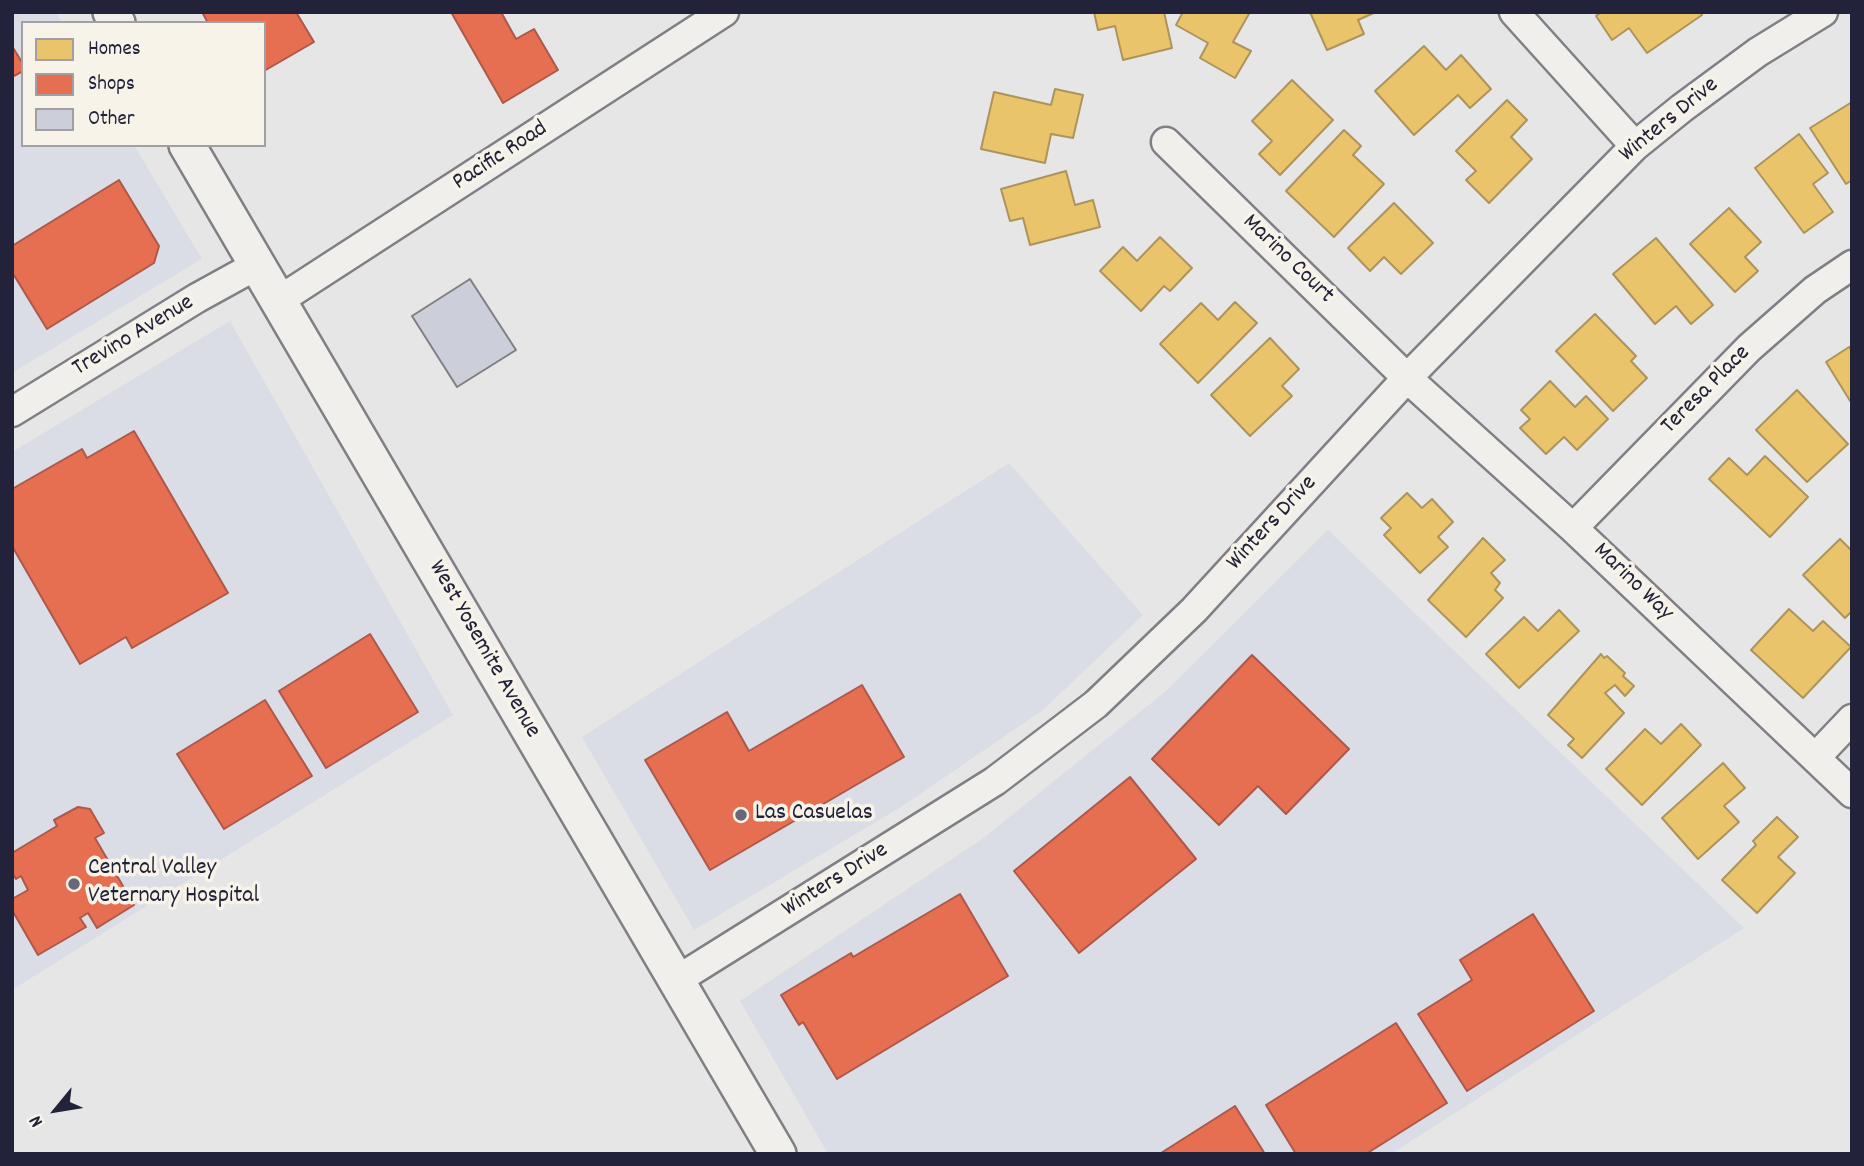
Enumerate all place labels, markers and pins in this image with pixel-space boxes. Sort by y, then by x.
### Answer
place label: Las Casuelas [755,801,873,829]
marker: Las Casuelas [733,807,749,823]
place label: Central Valley Veternary Hospital [88,856,259,912]
marker: Central Valley Veternary Hospital [66,876,82,892]

